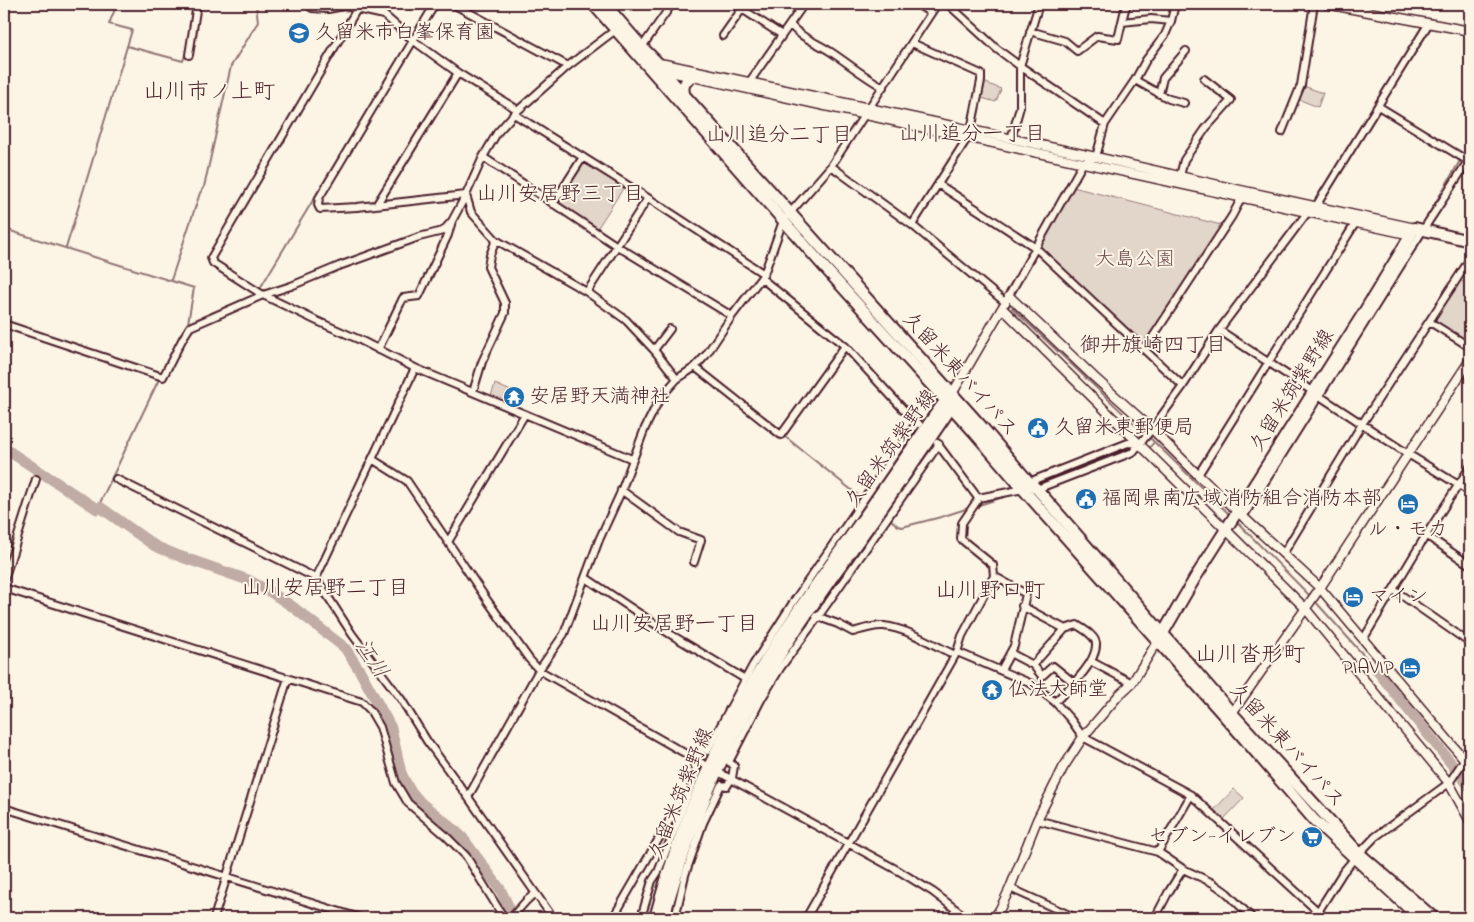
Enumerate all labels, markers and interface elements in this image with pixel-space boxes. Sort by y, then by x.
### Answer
place label: 久留米市白峯保育園 [315,19,495,48]
school or university icon: 久留米市白峯保育園 [287,21,311,45]
district label: 山川市ノ上町 [143,77,275,109]
district label: 山川追分一丁目 [899,120,1046,150]
district label: 山川追分二丁目 [706,121,853,151]
district label: 山川安居野三丁目 [476,180,644,210]
park label: 大島公園 [1095,246,1175,275]
street label: 久留米東バイパス [895,306,1023,444]
street label: 久留米筑紫野線 [1244,324,1342,458]
district label: 御井旗崎四丁目 [1080,331,1227,361]
place label: 安居野天満神社 [530,383,670,412]
street label: 久留米筑紫野線 [839,384,945,514]
temple icon: 安居野天満神社 [502,385,526,409]
place label: 久留米東郵便局 [1054,414,1194,443]
public building icon: 久留米東郵便局 [1026,416,1050,440]
place label: 福岡県南広域消防組合消防本部 [1102,485,1382,514]
public building icon: 福岡県南広域消防組合消防本部 [1074,487,1098,511]
hotel icon: ル・モカ [1396,492,1420,516]
place label: ル・モカ [1368,516,1448,545]
district label: 山川安居野二丁目 [241,574,409,604]
district label: 山川野口町 [935,576,1045,608]
place label: マイン [1369,583,1428,612]
hotel icon: マイン [1341,585,1365,609]
district label: 山川安居野一丁目 [590,610,758,640]
water label: 江川 [347,633,395,685]
district label: 山川沓形町 [1195,640,1305,672]
place label: PIAVIP [1342,654,1395,683]
hotel icon: PIAVIP [1398,656,1422,680]
place label: 仏法大師堂 [1008,676,1108,705]
street label: 久留米東バイパス [1222,677,1350,815]
temple icon: 仏法大師堂 [980,678,1004,702]
street label: 久留米筑紫野線 [642,724,722,864]
place label: セブン-イレブン [1149,823,1296,852]
supermarket icon: セブン-イレブン [1300,825,1324,849]

